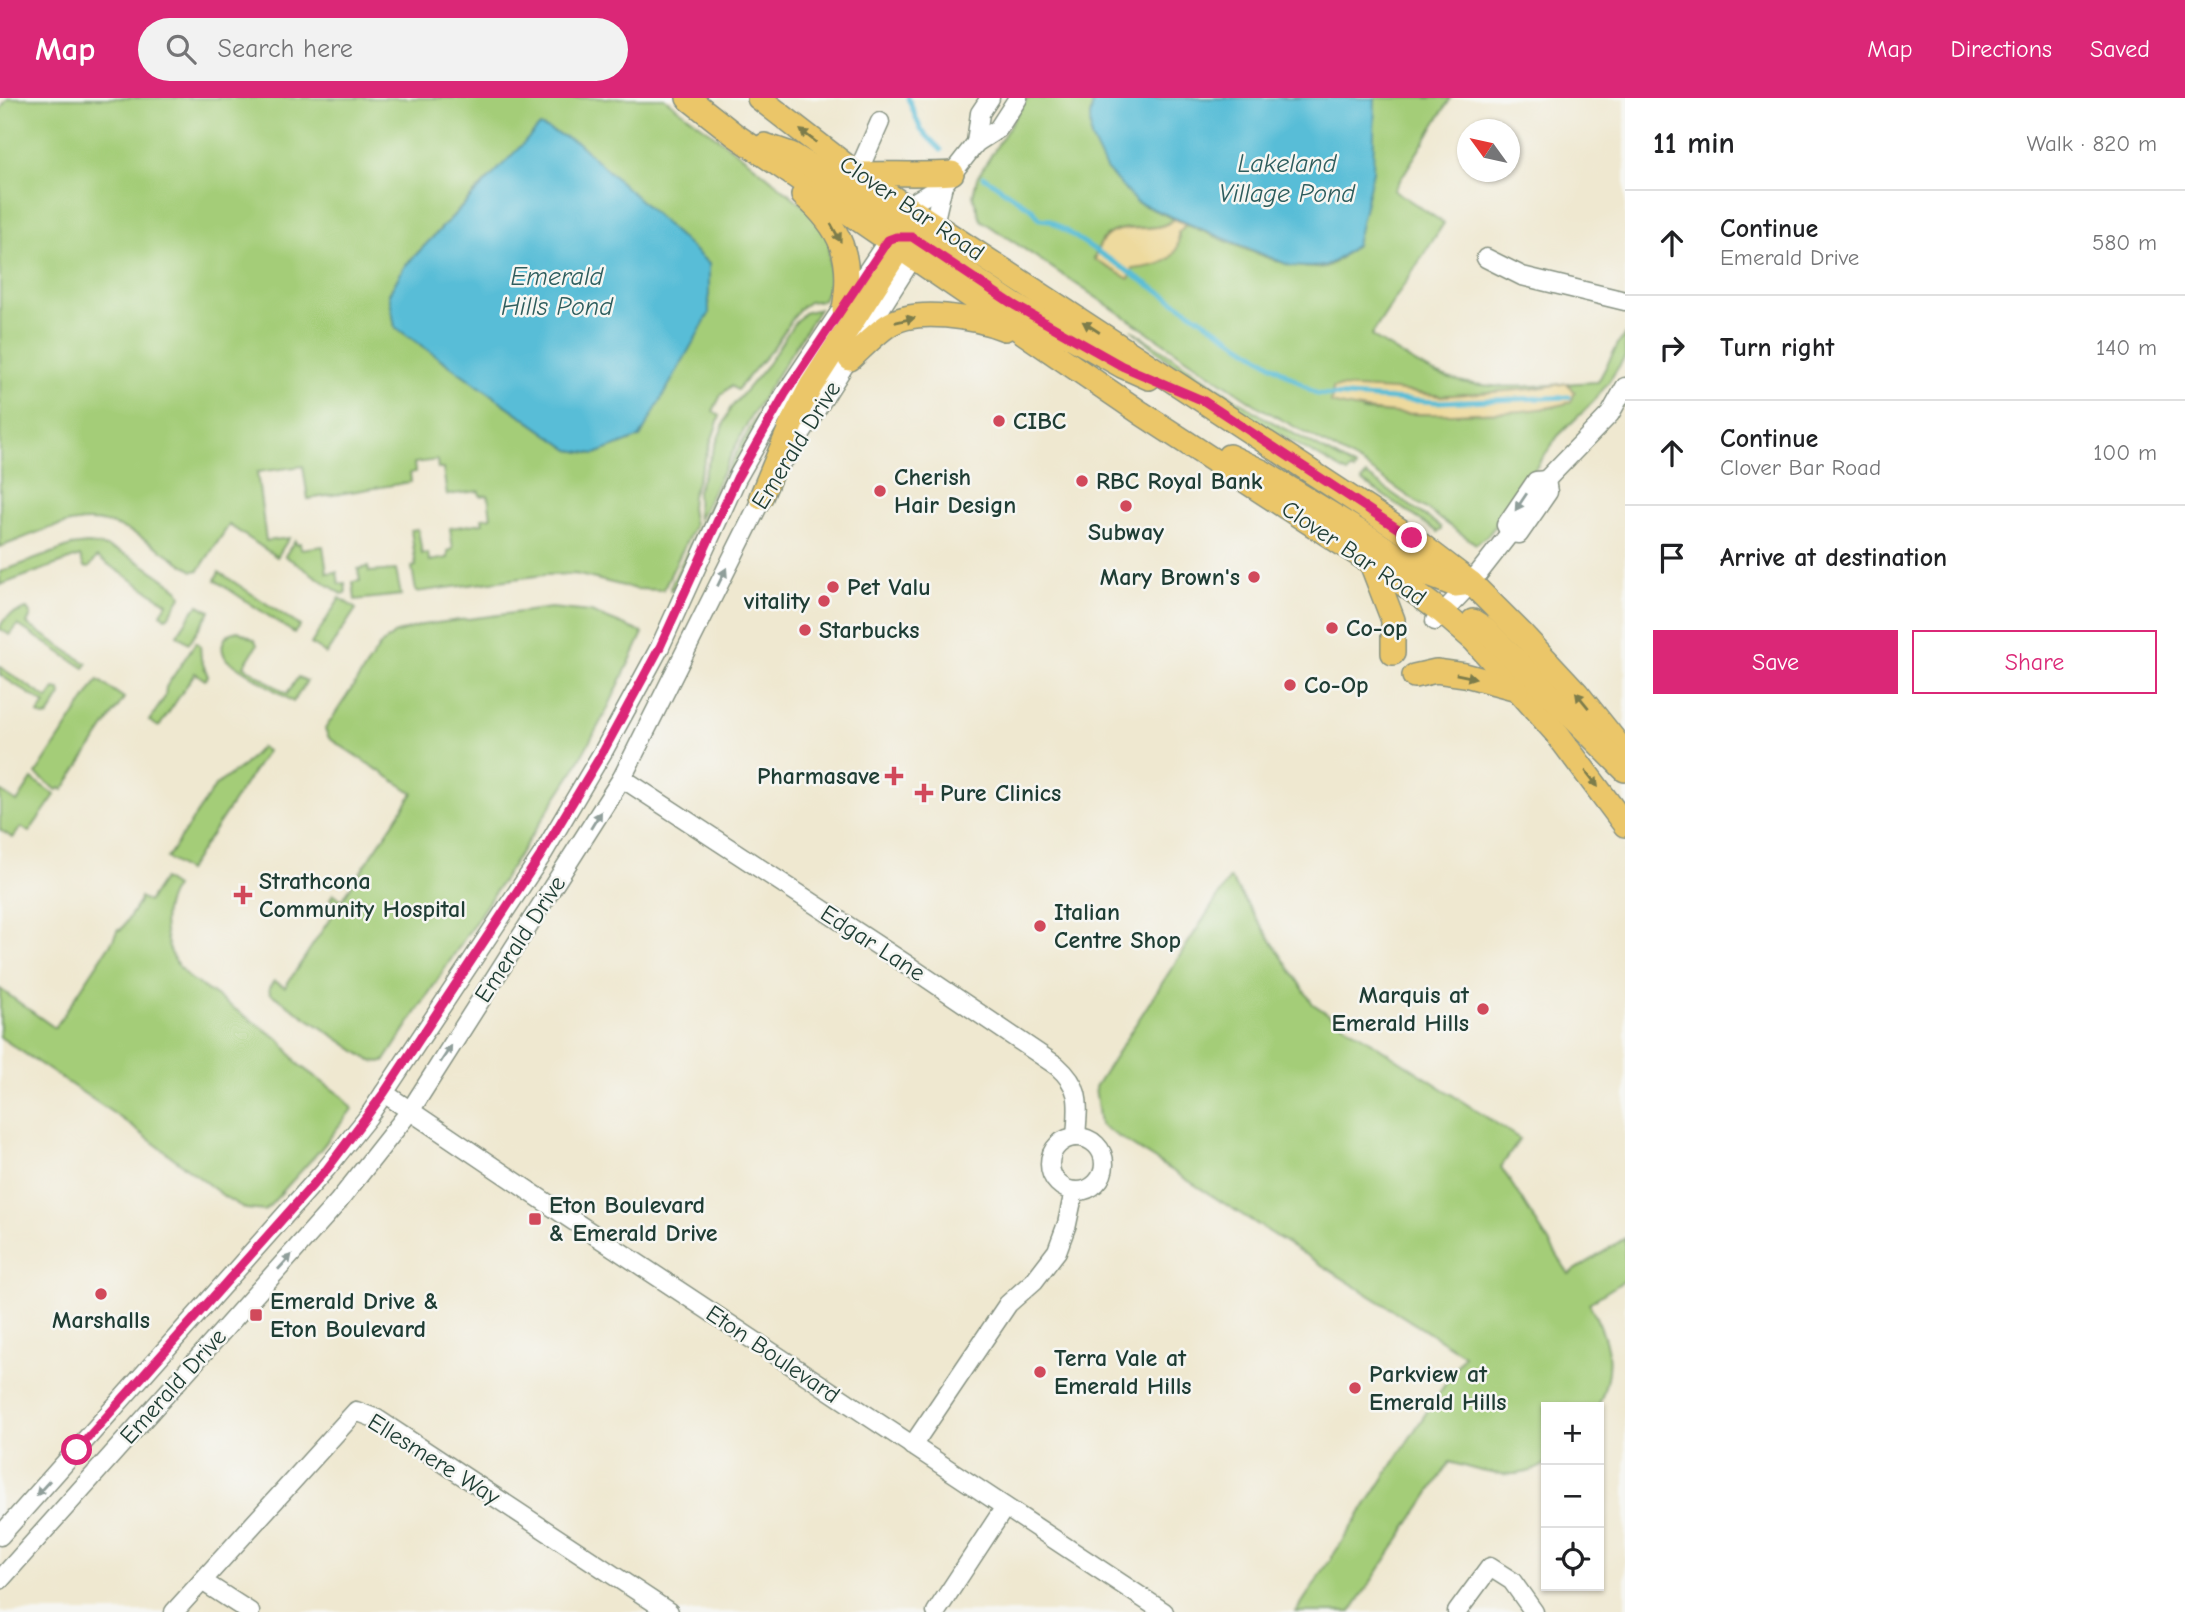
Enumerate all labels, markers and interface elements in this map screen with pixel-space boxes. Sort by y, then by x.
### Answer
search box [138,18,628,81]
text: Map [35,30,96,68]
icon: search [162,30,200,68]
text: Search here [218,34,353,64]
text: Map [1867,35,1913,63]
text: Directions [1951,35,2052,63]
text: Saved [2090,35,2150,63]
north arrow [1457,119,1520,182]
text: 11 min [1653,126,1735,161]
one-way arrow [799,129,817,143]
text: Walk · 820 m [2027,130,2157,157]
street label: Clover Bar Road [834,149,990,267]
water label: Lakeland Village Pond [1219,149,1356,209]
text: Continue [1720,214,1818,244]
one-way arrow [830,223,842,243]
icon: ahead [1653,224,1691,262]
text: 580 m [2092,229,2157,256]
text: Emerald Drive [1720,244,1859,271]
water label: Emerald Hills Pond [501,262,614,322]
one-way arrow [894,314,916,325]
one-way arrow [1082,321,1101,334]
icon: right [1653,329,1691,367]
text: Turn right [1720,333,1834,363]
text: 140 m [2096,334,2157,361]
street label: Emerald Drive [746,376,846,514]
place label: CIBC [1013,407,1066,435]
marker: CIBC [991,413,1007,429]
text: Continue [1720,424,1818,454]
icon: ahead [1653,434,1691,472]
text: 100 m [2093,439,2157,466]
text: Clover Bar Road [1720,454,1881,481]
place label: Cherish Hair Design [894,463,1016,519]
place label: RBC Royal Bank [1096,467,1263,495]
marker: RBC Royal Bank [1074,473,1090,489]
marker: Cherish Hair Design [872,483,888,499]
one-way arrow [1515,492,1528,512]
street label: Clover Bar Road [1276,494,1432,612]
marker: Subway [1118,498,1134,514]
place label: Subway [1088,518,1164,546]
route end [1396,522,1427,553]
icon: arrive [1653,539,1691,577]
text: Arrive at destination [1720,543,1947,573]
place label: Mary Brown's [1100,563,1240,591]
one-way arrow [716,567,727,587]
marker: Mary Brown's [1246,569,1262,585]
place label: Pet Valu [847,573,931,601]
marker: Pet Valu [825,579,841,595]
place label: vitality [743,587,810,615]
marker: vitality [816,593,832,609]
place label: Co-op [1346,614,1408,642]
place label: Starbucks [819,616,919,644]
marker: Co-op [1324,620,1340,636]
marker: Starbucks [797,622,813,638]
button: Save [1653,630,1898,694]
button: Share [1912,630,2157,694]
place label: Co-Op [1304,671,1368,699]
one-way arrow [1455,671,1477,682]
marker: Co-Op [1282,677,1298,693]
one-way arrow [1575,691,1590,709]
place label: Pharmasave [757,762,880,790]
marker: Pharmasave [886,768,902,784]
one-way arrow [1584,770,1598,788]
place label: Pure Clinics [940,779,1061,807]
marker: Pure Clinics [914,783,934,803]
one-way arrow [589,811,602,830]
place label: Strathcona Community Hospital [259,867,466,923]
street label: Emerald Drive [469,870,571,1008]
marker: Strathcona Community Hospital [233,885,253,905]
place label: Italian Centre Shop [1054,898,1181,954]
street label: Edgar Lane [815,899,931,987]
marker: Italian Centre Shop [1032,918,1048,934]
place label: Marquis at Emerald Hills [1332,981,1470,1037]
marker: Marquis at Emerald Hills [1475,1001,1491,1017]
one-way arrow [440,1044,453,1064]
place label: Eton Boulevard & Emerald Drive [549,1191,718,1247]
marker: Eton Boulevard & Emerald Drive [527,1211,543,1227]
one-way arrow [277,1253,293,1271]
marker: Marshalls [93,1286,109,1302]
place label: Emerald Drive & Eton Boulevard [270,1287,439,1343]
street label: Eton Boulevard [701,1299,845,1409]
place label: Marshalls [52,1306,150,1334]
marker: Emerald Drive & Eton Boulevard [248,1307,264,1323]
street label: Emerald Drive [114,1323,232,1449]
place label: Terra Vale at Emerald Hills [1054,1344,1192,1400]
place label: Parkview at Emerald Hills [1369,1360,1507,1416]
marker: Terra Vale at Emerald Hills [1032,1364,1048,1380]
marker: Parkview at Emerald Hills [1347,1380,1363,1396]
map controls [1541,1402,1604,1591]
button: + [1541,1402,1604,1465]
street label: Ellesmere Way [363,1407,505,1511]
route start [61,1434,92,1465]
button: − [1541,1465,1604,1528]
one-way arrow [36,1479,52,1496]
button: locate [1541,1528,1604,1591]

